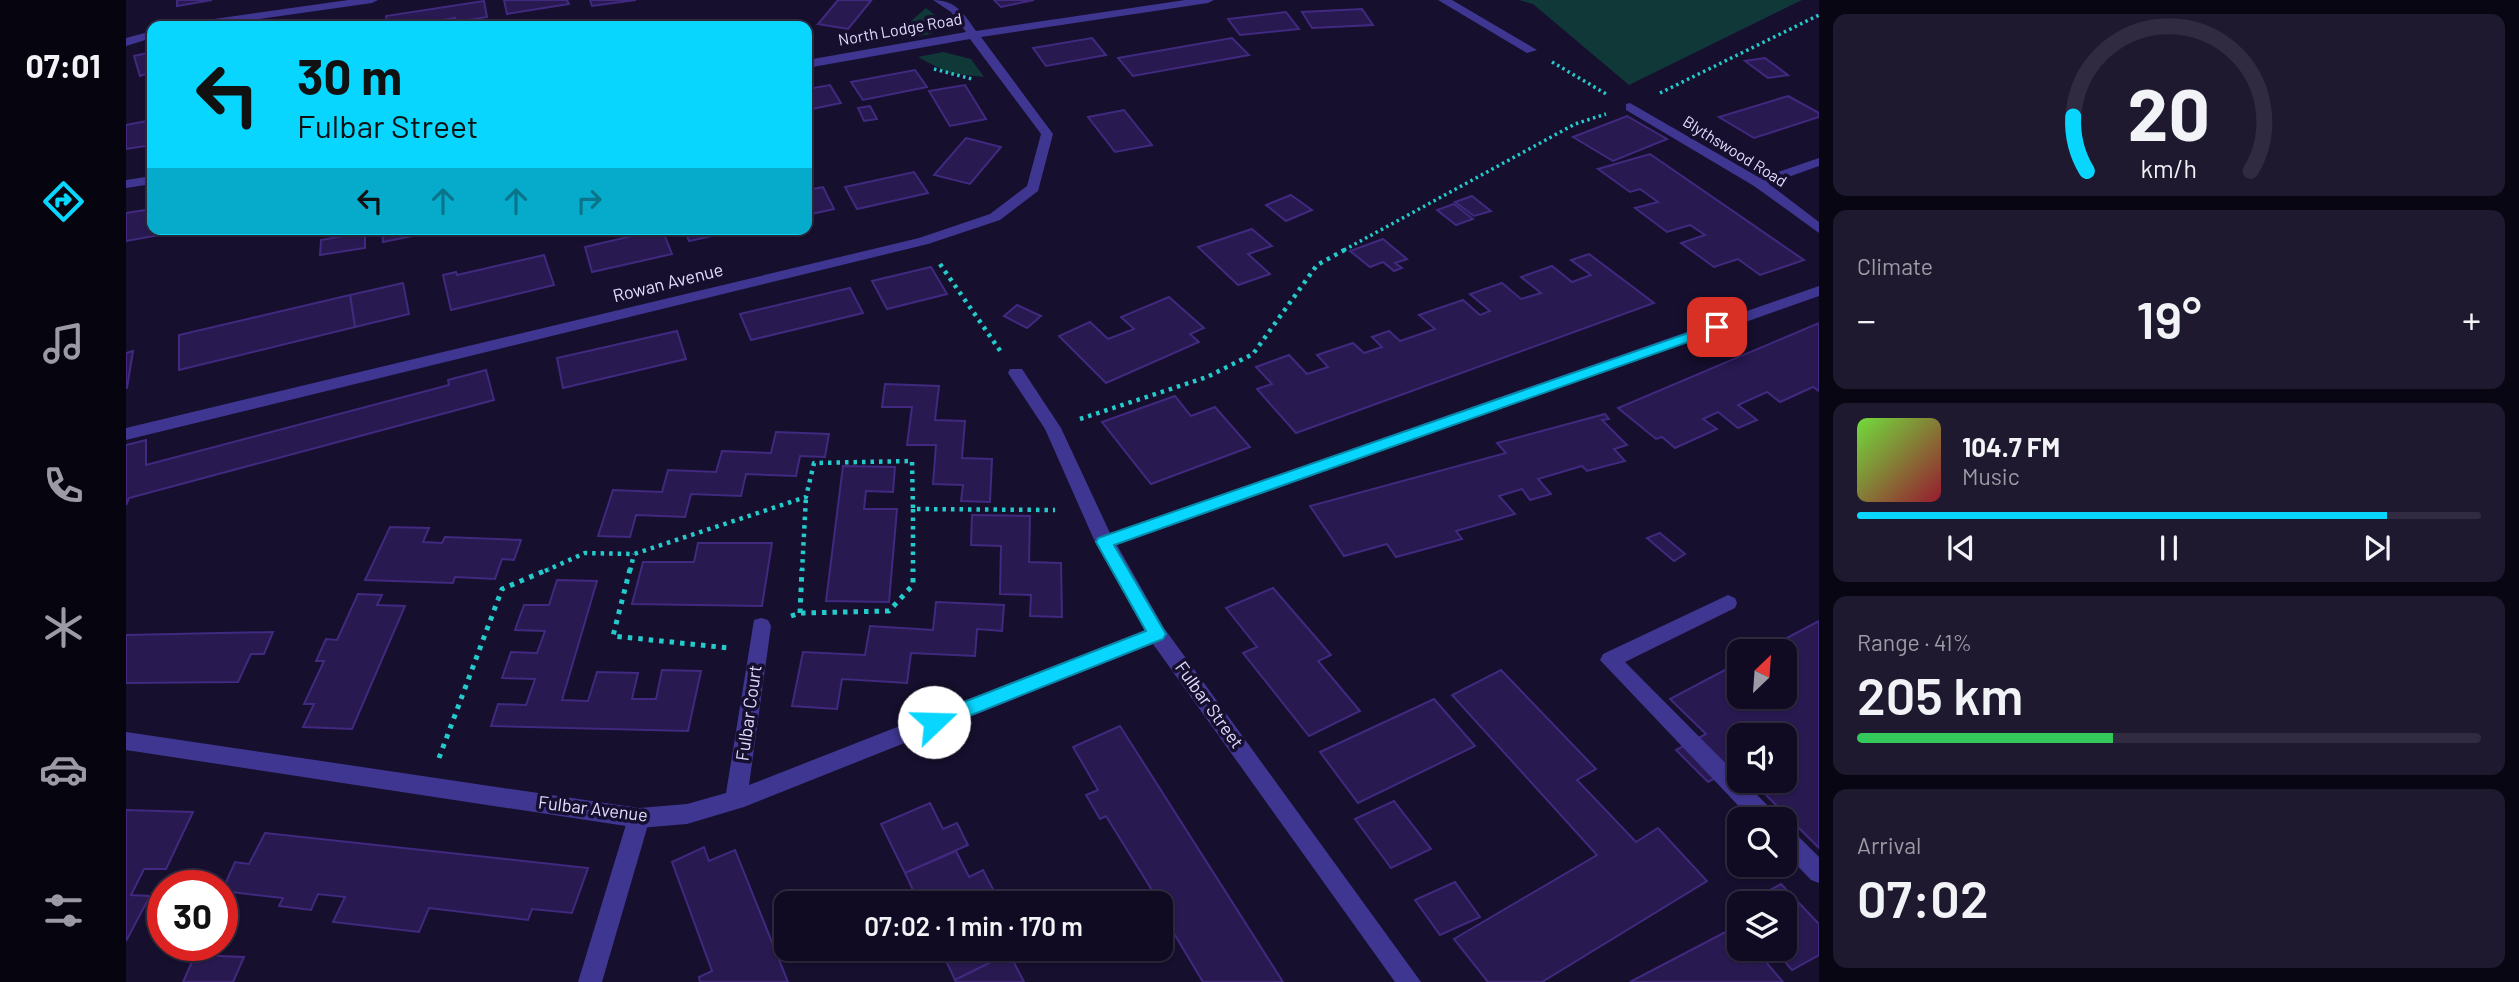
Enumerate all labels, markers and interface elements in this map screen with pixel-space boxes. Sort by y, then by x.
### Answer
street label: North Lodge Road [836,8,963,49]
text: 07:01 [26,46,100,84]
text: 30 m [297,46,402,105]
icon: left [182,49,273,140]
text: 20 [2128,68,2210,156]
text: Fulbar Street [297,106,478,144]
street label: Blythswood Road [1680,111,1791,190]
text: km/h [2141,153,2197,183]
icon: directions [39,177,88,226]
icon: left [351,182,389,220]
icon: ahead [424,182,462,220]
icon: ahead [497,182,535,220]
icon: right [570,182,608,220]
text: Climate [1857,252,1933,280]
street label: Rowan Avenue [610,258,725,306]
text: 19° [2136,287,2202,349]
text: − [1857,296,1876,342]
text: + [2462,296,2481,342]
pin [1687,297,1747,357]
icon: arrive [1698,308,1736,346]
icon: music [39,319,88,368]
text: 104.7 FM [1962,431,2060,462]
icon: phone [39,461,88,510]
text: Music [1962,462,2020,490]
icon: previous [1942,529,1980,567]
icon: pause [2150,529,2188,567]
icon: next [2358,529,2396,567]
icon: climate [39,603,88,652]
text: Range · 41% [1857,628,1972,656]
north arrow [1727,639,1797,709]
map controls [1727,639,1797,961]
street label: Fulbar Street [1171,657,1249,752]
street label: Fulbar Court [730,663,766,762]
text: 205 km [1857,663,2023,725]
position arrow [897,685,971,759]
button: sound [1727,723,1797,793]
icon: car [39,745,88,794]
street label: Fulbar Avenue [537,790,649,826]
button: search [1727,807,1797,877]
text: Arrival [1857,831,1921,859]
text: 07:02 [1857,866,1989,928]
speed limit sign: 30 [147,870,238,961]
icon: filters [39,886,88,935]
button: layers [1727,891,1797,961]
text: 07:02 · 1 min · 170 m [864,910,1083,941]

